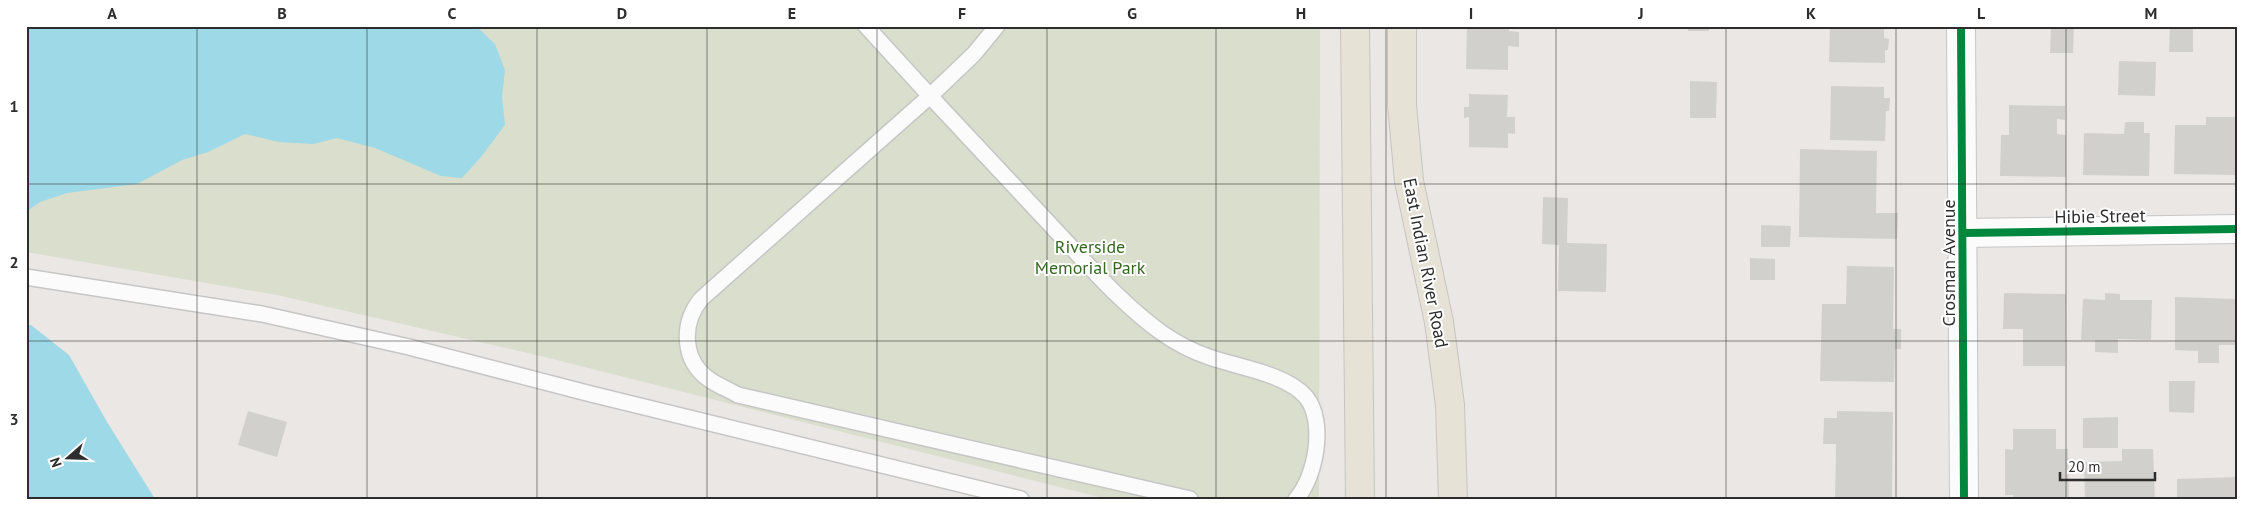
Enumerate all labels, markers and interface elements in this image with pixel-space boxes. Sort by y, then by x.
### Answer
text: A [107,3,117,23]
text: B [277,3,287,23]
text: C [448,3,457,23]
text: D [617,3,627,23]
text: E [788,3,796,23]
text: F [958,3,966,23]
text: G [1127,3,1137,23]
text: H [1296,3,1306,23]
text: I [1469,3,1473,23]
text: J [1637,3,1644,23]
text: K [1806,3,1816,23]
text: L [1977,3,1986,23]
text: M [2145,3,2157,23]
text: 1 [9,96,19,116]
street label: East Indian River Road [1398,176,1454,350]
street label: Crosman Avenue [1937,199,1960,327]
street label: Hibie Street [2054,204,2146,228]
park label: Riverside Memorial Park [1035,235,1146,279]
text: 2 [9,252,19,272]
text: 3 [9,409,19,429]
north arrow [42,432,92,482]
scale bar [2060,450,2156,482]
text: N [46,455,66,470]
text: 20 m [2068,457,2101,476]

